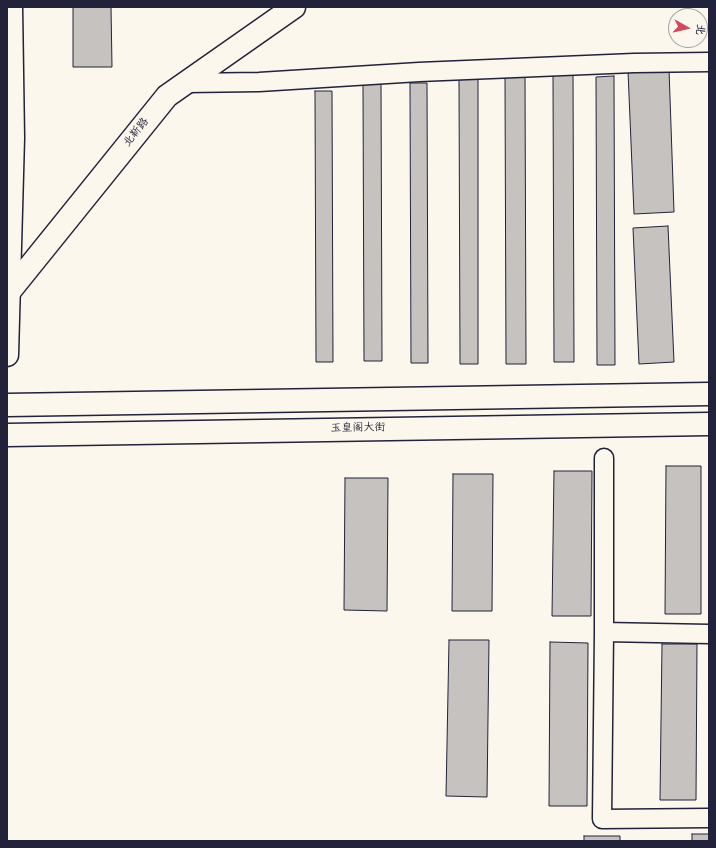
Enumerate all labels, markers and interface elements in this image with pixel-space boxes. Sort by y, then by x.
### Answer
north arrow [668,8,708,48]
text: 北 [692,23,706,36]
street label: 北靳路 [121,116,153,150]
street label: 玉皇阁大街 [330,422,386,436]

